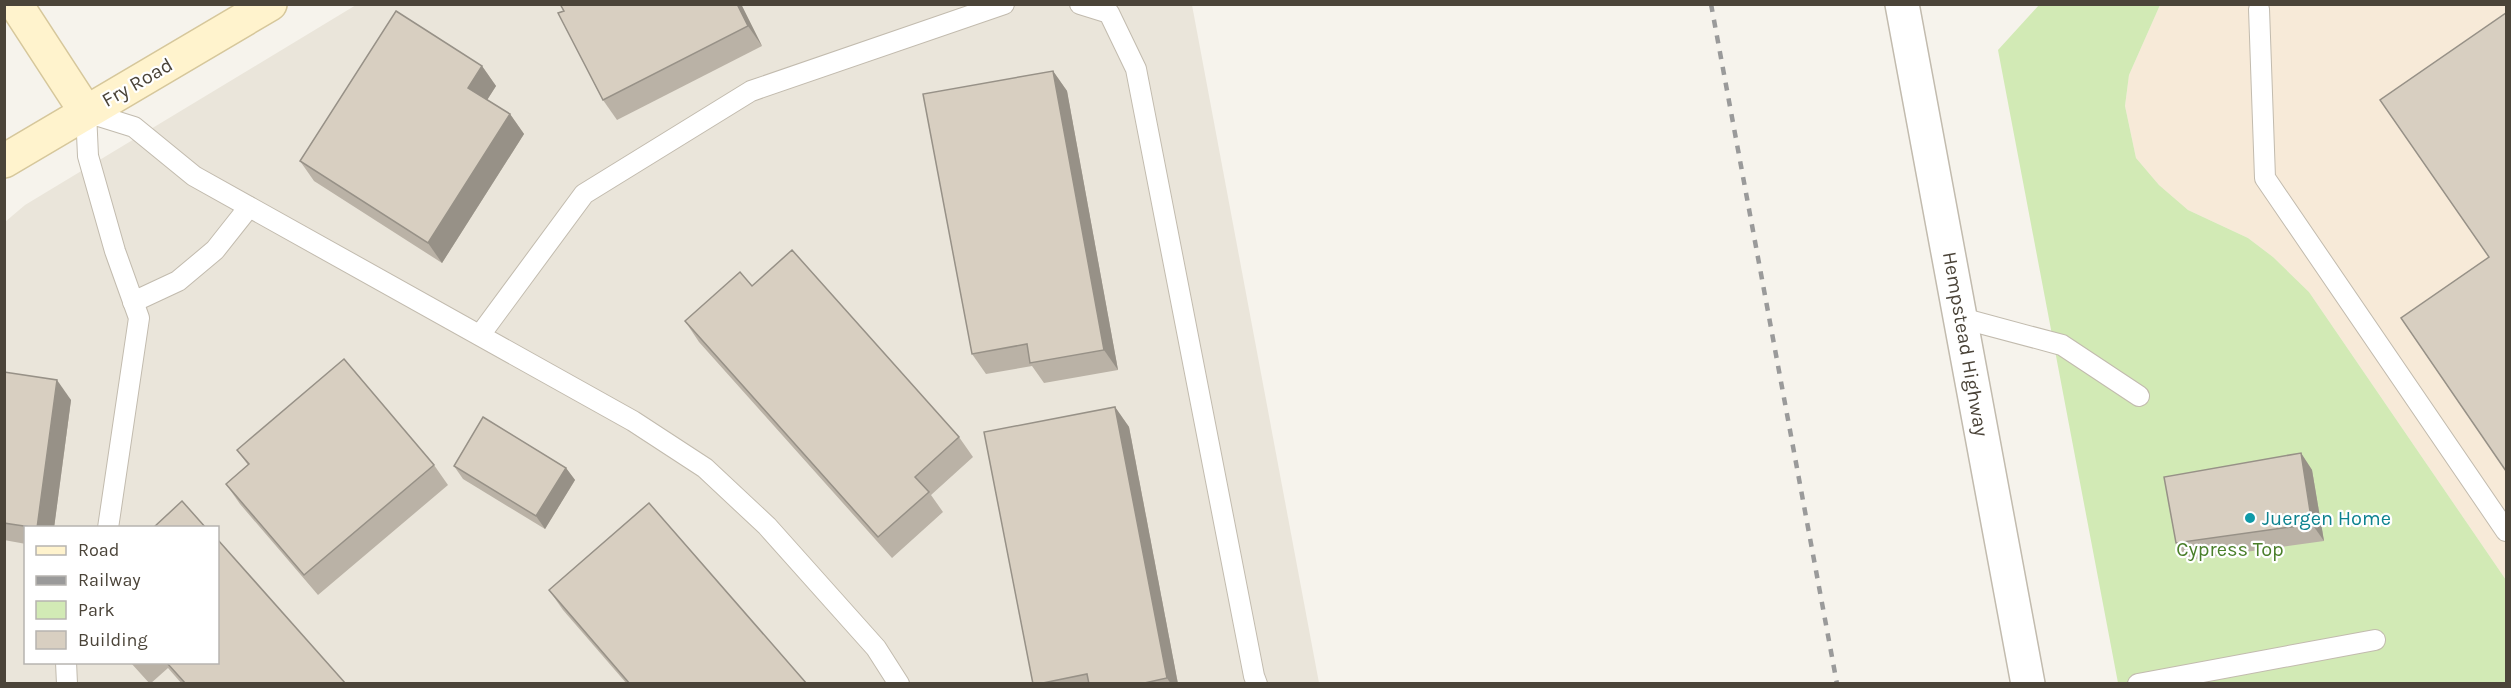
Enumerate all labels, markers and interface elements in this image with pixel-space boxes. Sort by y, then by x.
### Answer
street label: Fry Road [98,53,177,112]
street label: Hempstead Highway [1938,250,1993,438]
place label: Juergen Home [2262,507,2391,530]
marker: Juergen Home [2243,511,2257,525]
legend [24,526,219,664]
park label: Cypress Top [2176,538,2284,561]
text: Road [78,539,119,561]
text: Railway [78,569,141,591]
text: Park [78,599,115,621]
text: Building [78,629,148,651]

